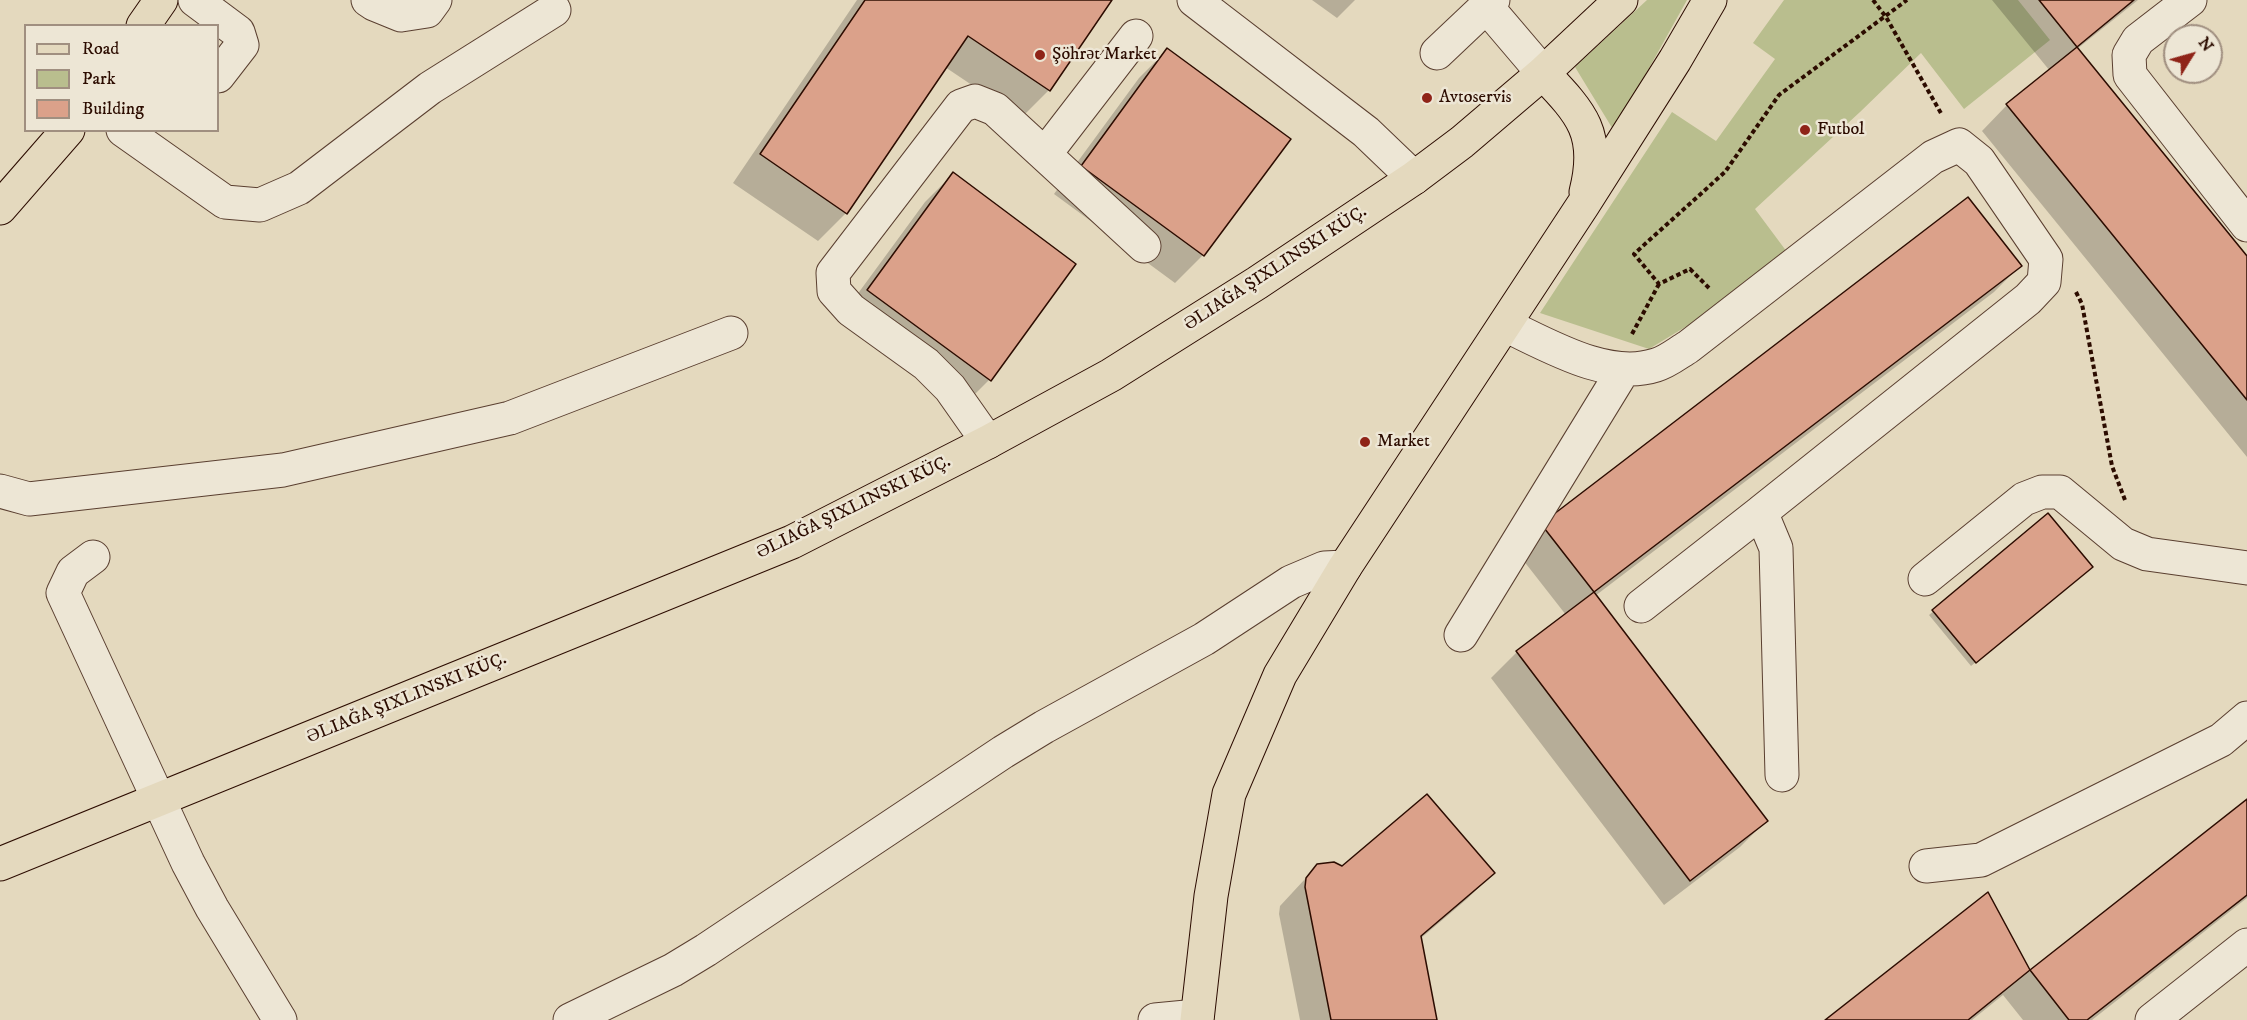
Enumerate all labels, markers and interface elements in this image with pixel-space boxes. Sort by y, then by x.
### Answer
legend [24,24,219,132]
north arrow [2163,24,2223,84]
text: N [2194,33,2218,56]
text: Road [82,38,119,60]
place label: Şöhrət Market [1052,44,1157,66]
marker: Şöhrət Market [1033,48,1047,62]
text: Park [82,68,116,90]
place label: Avtoservis [1439,87,1512,109]
marker: Avtoservis [1420,91,1434,105]
text: Building [82,98,144,120]
place label: Futbol [1817,119,1865,141]
marker: Futbol [1798,123,1812,137]
street label: ƏLIAĞA ŞIXLINSKI KÜÇ. [1181,202,1371,336]
place label: Market [1377,431,1430,453]
marker: Market [1358,435,1372,449]
street label: ƏLIAĞA ŞIXLINSKI KÜÇ. [753,451,955,565]
street label: ƏLIAĞA ŞIXLINSKI KÜÇ. [304,649,510,749]

